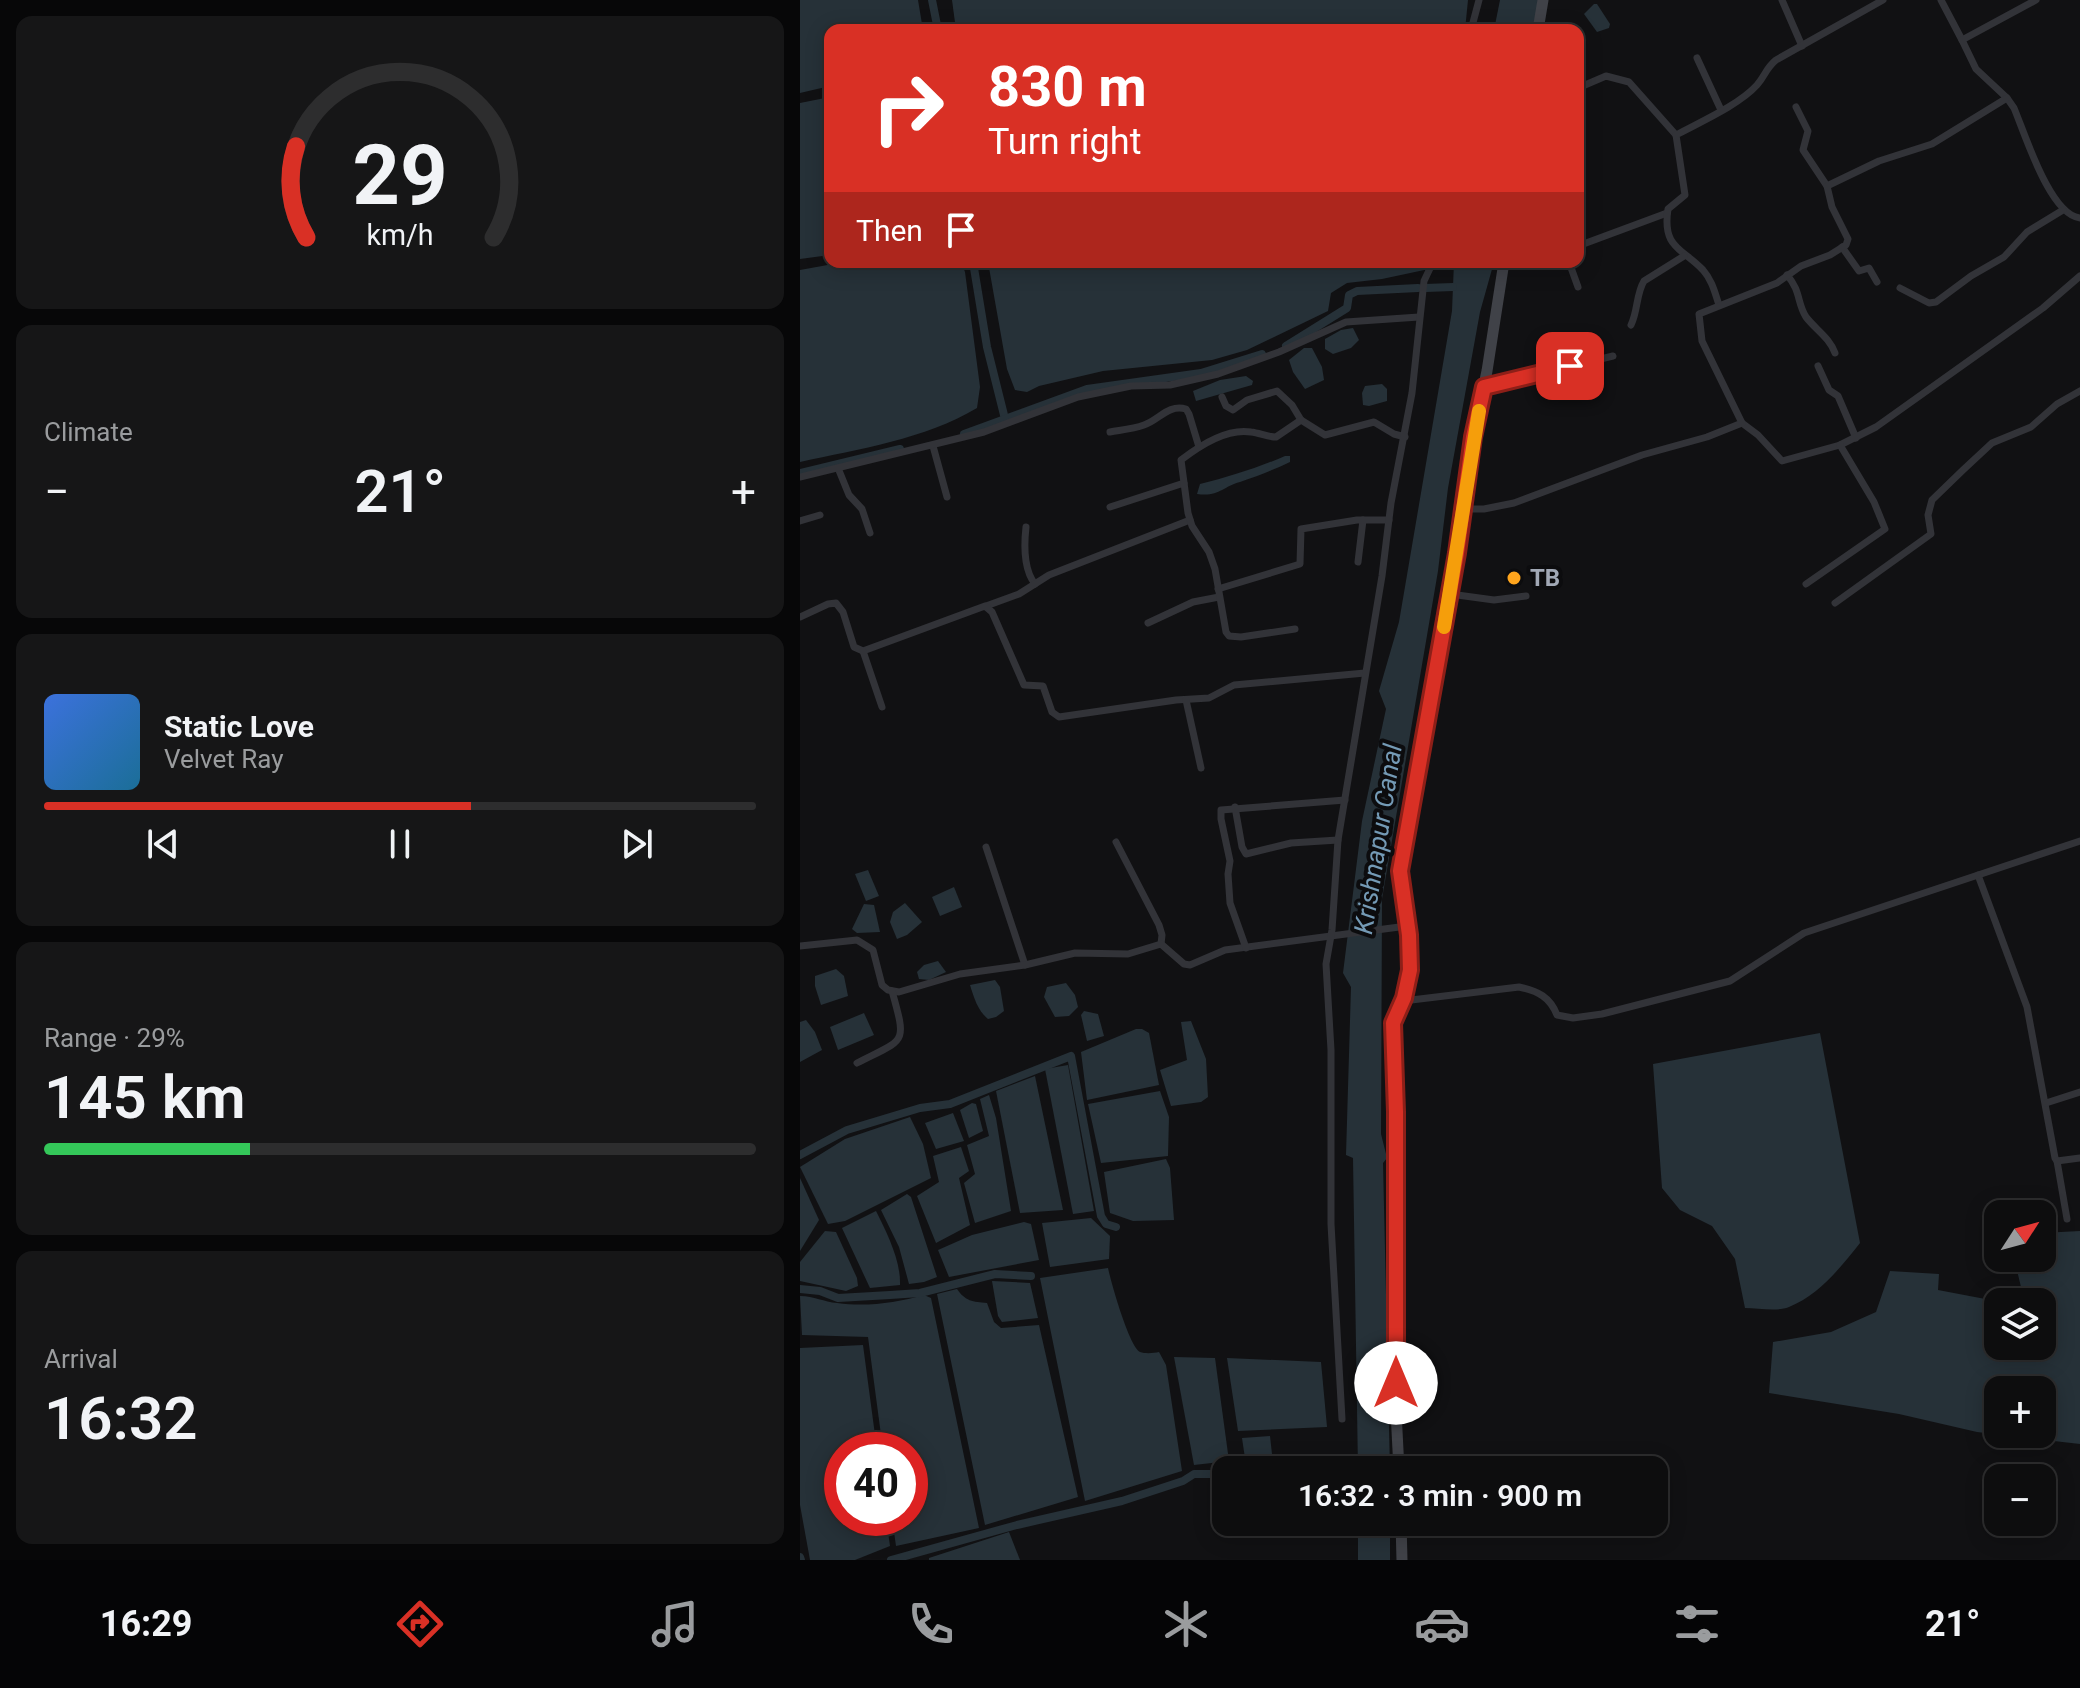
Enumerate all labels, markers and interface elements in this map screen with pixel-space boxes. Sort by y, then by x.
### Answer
text: 830 m [988,54,1147,120]
icon: right [856,56,960,160]
text: Turn right [988,121,1141,163]
text: 29 [352,127,448,224]
icon: arrive [939,208,983,252]
text: Then [856,213,923,248]
text: km/h [366,219,434,253]
pin [1536,332,1604,400]
icon: arrive [1548,344,1592,388]
text: Climate [44,417,133,447]
text: 21° [354,456,446,527]
text: − [44,466,69,518]
text: + [731,466,756,518]
place label: TB [1530,564,1560,592]
marker: TB [1505,569,1523,587]
text: Static Love [164,709,314,744]
water label: Krishnapur Canal [1348,741,1408,936]
text: Velvet Ray [164,744,284,774]
icon: previous [141,822,185,866]
icon: pause [378,822,422,866]
icon: next [615,822,659,866]
text: Range · 29% [44,1023,185,1053]
text: 145 km [44,1062,246,1133]
north arrow [1984,1200,2056,1272]
map controls [1984,1200,2056,1536]
button: layers [1984,1288,2056,1360]
position arrow [1354,1341,1438,1425]
text: Arrival [44,1344,118,1374]
button: + [1984,1376,2056,1448]
text: 16:32 [44,1383,197,1454]
speed limit sign: 40 [824,1432,928,1536]
button: − [1984,1464,2056,1536]
text: 16:32 · 3 min · 900 m [1298,1478,1582,1513]
icon: directions [392,1596,448,1652]
icon: music [647,1596,703,1652]
icon: phone [903,1596,959,1652]
icon: climate [1158,1596,1214,1652]
icon: car [1414,1596,1470,1652]
icon: filters [1669,1596,1725,1652]
text: 16:29 [100,1603,193,1645]
text: 21° [1925,1603,1980,1645]

